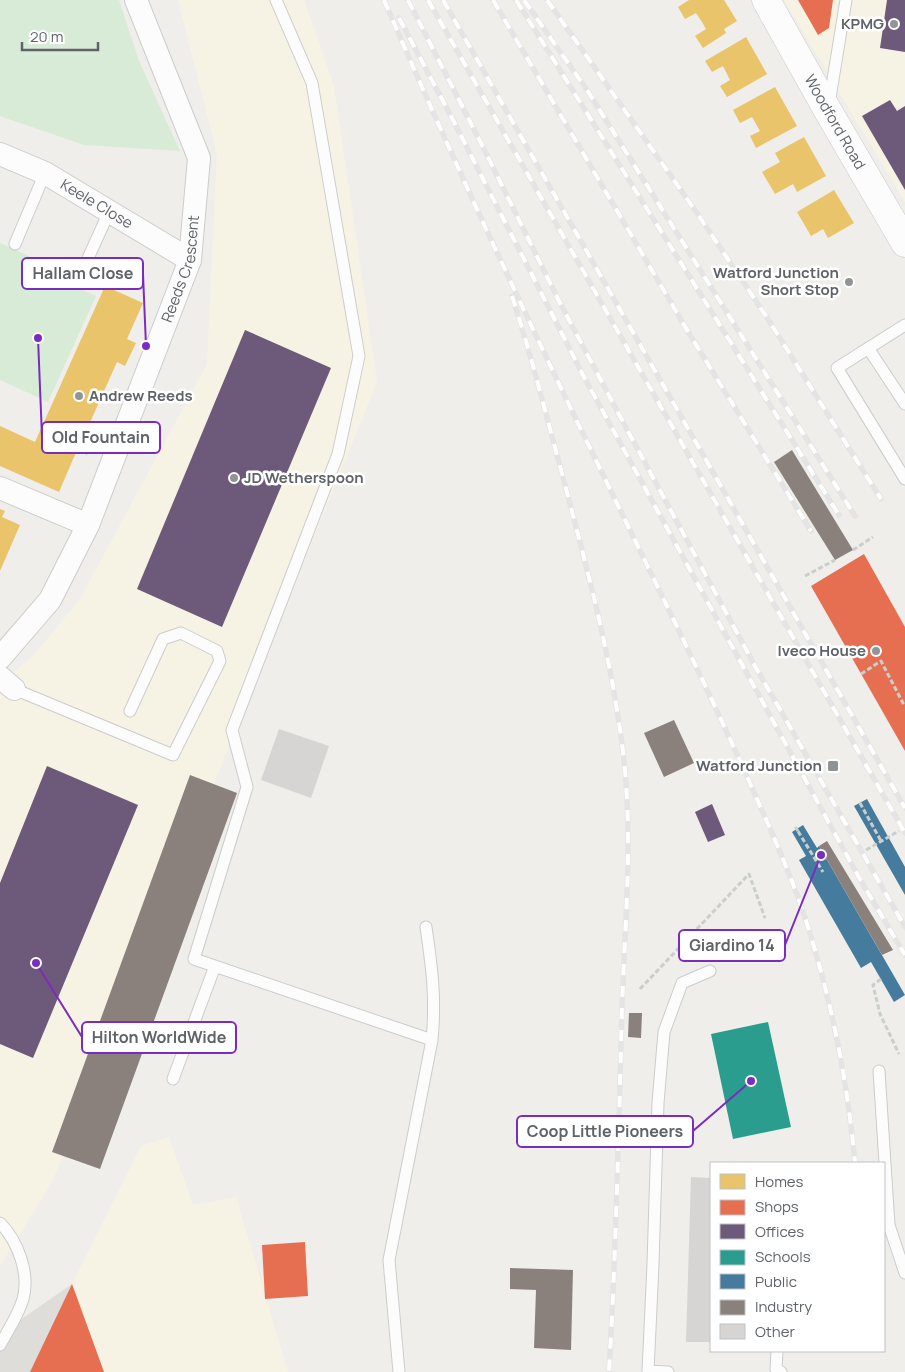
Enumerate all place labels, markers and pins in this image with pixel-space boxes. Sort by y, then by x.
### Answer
place label: KPMG [841,13,884,34]
marker: KPMG [888,18,900,30]
callout: Hallam Close [22,258,143,289]
place label: Watford Junction Short Stop [713,262,839,300]
marker: Watford Junction Short Stop [843,276,855,288]
place label: Andrew Reeds [89,385,193,406]
marker: Andrew Reeds [73,390,85,402]
callout: Old Fountain [42,422,160,453]
place label: JD Wetherspoon [244,467,364,488]
marker: JD Wetherspoon [228,472,240,484]
place label: Iveco House [777,640,866,661]
marker: Iveco House [870,645,882,657]
place label: Watford Junction [696,755,822,776]
marker: Watford Junction [826,759,840,773]
callout: Giardino 14 [679,930,785,961]
callout: Hilton WorldWide [82,1022,236,1053]
callout: Coop Little Pioneers [517,1116,693,1147]

